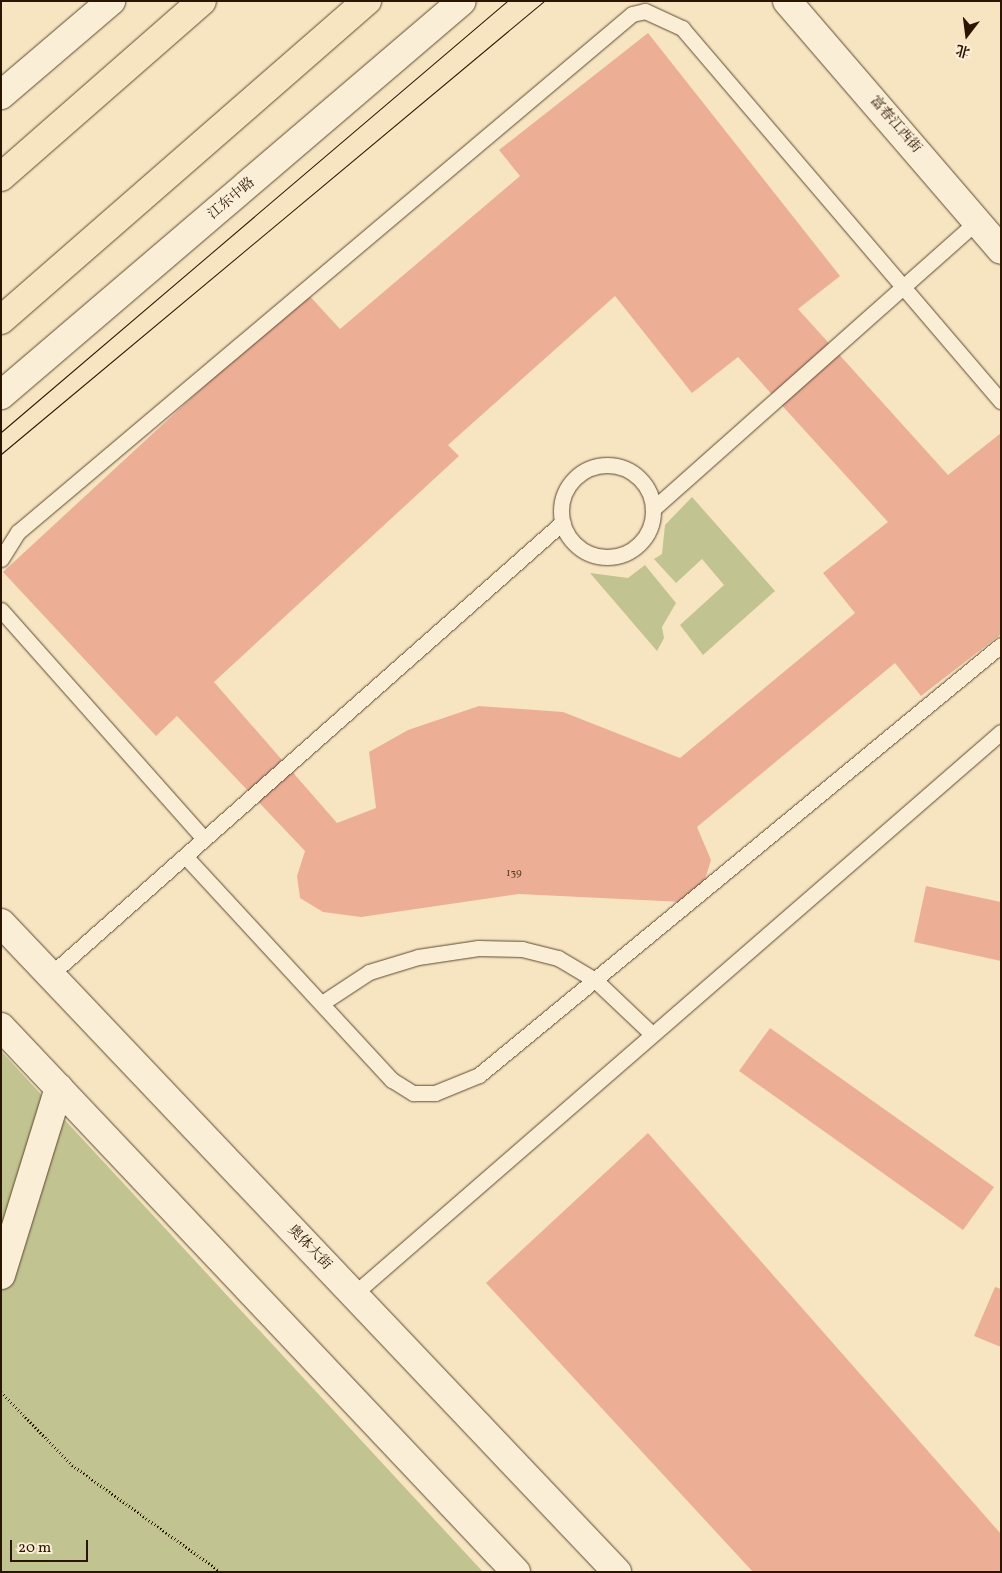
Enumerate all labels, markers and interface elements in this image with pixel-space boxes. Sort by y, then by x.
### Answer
north arrow [942,10,992,60]
text: 北 [954,39,972,61]
street label: 富春江西街 [866,93,924,157]
street label: 江东中路 [205,175,259,223]
house number: 139 [506,867,522,881]
street label: 奥体大街 [284,1222,334,1274]
scale bar [12,1530,90,1562]
text: 20 m [18,1538,51,1559]

